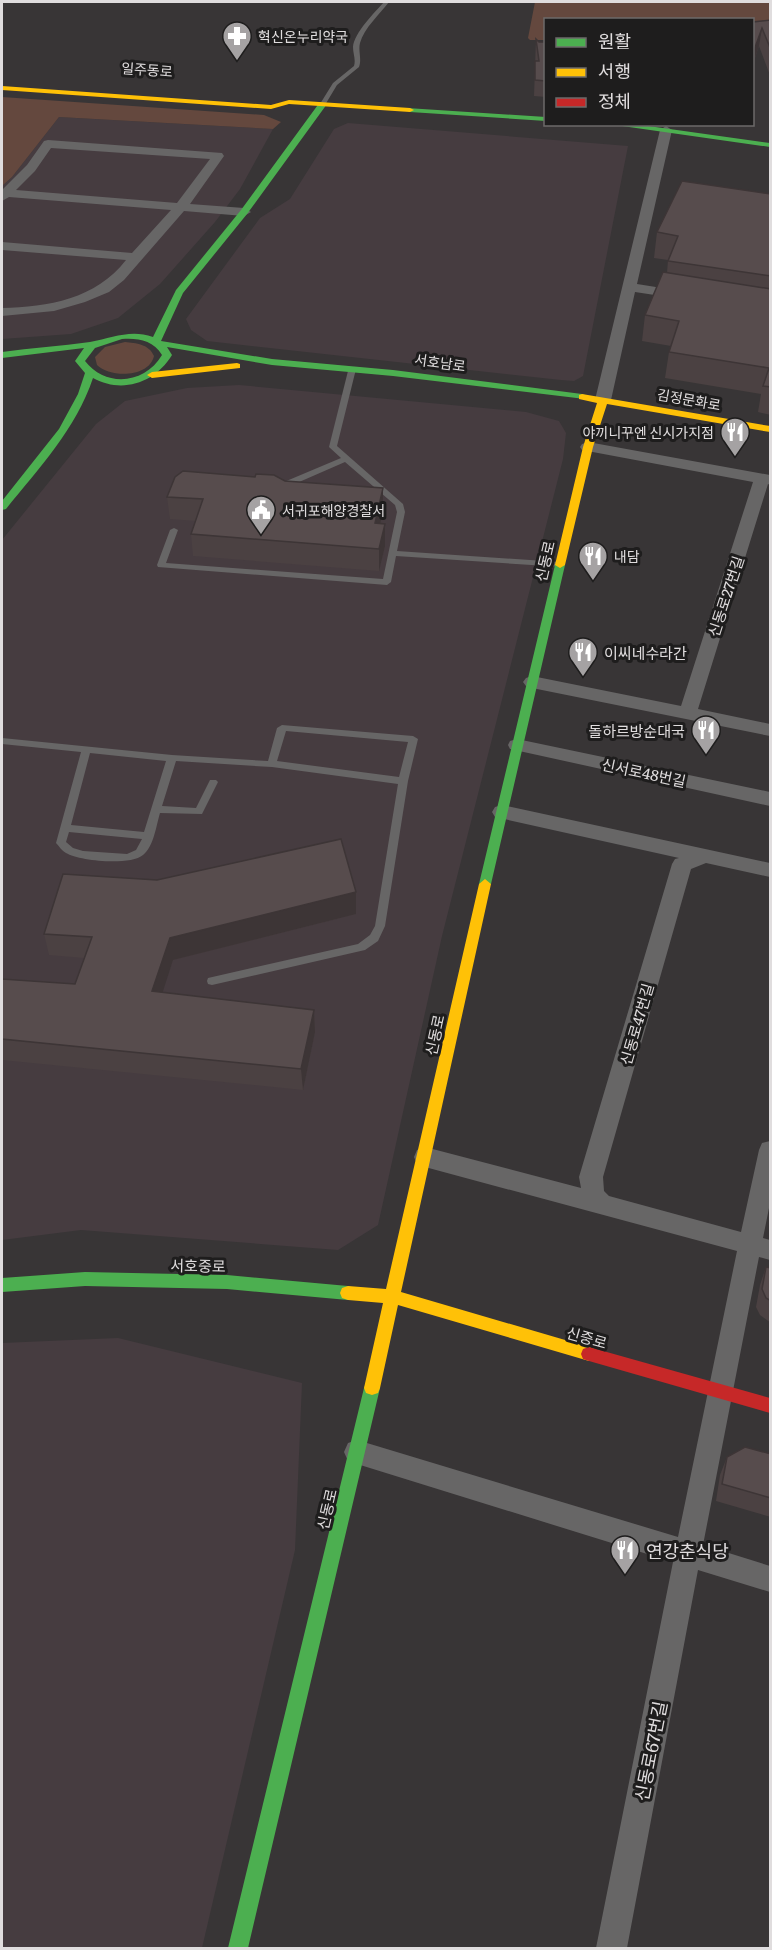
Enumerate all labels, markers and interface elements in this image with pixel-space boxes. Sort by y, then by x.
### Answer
legend [544,18,754,126]
pharmacy icon: 혁신온누리약국 [221,20,253,62]
place label: 혁신온누리약국 [258,26,348,46]
text: 원활 [598,27,631,54]
street label: 일주동로 [121,57,174,81]
text: 서행 [598,57,631,84]
text: 정체 [598,87,631,114]
street label: 서호남로 [413,349,467,376]
street label: 김정문화로 [656,384,723,414]
restaurant icon: 야끼니꾸엔 신시가지점 [719,416,751,458]
place label: 야끼니꾸엔 신시가지점 [582,422,714,442]
public building icon: 서귀포해양경찰서 [245,494,277,536]
place label: 서귀포해양경찰서 [282,500,385,520]
street label: 신동로 [528,538,560,584]
restaurant icon: 내담 [577,540,609,582]
place label: 내담 [614,546,640,566]
street label: 신동로27번길 [701,552,749,640]
restaurant icon: 이씨네수라간 [567,636,599,678]
place label: 이씨네수라간 [604,641,687,664]
restaurant icon: 돌하르방순대국 [690,714,722,756]
place label: 돌하르방순대국 [588,719,685,742]
street label: 신서로48번길 [600,752,688,792]
street label: 신동로47번길 [613,980,659,1068]
street label: 신동로 [418,1012,450,1058]
street label: 서호중로 [170,1253,226,1277]
street label: 신중로 [564,1320,610,1354]
street label: 신동로 [310,1486,342,1532]
restaurant icon: 연강춘식당 [609,1534,641,1576]
place label: 연강춘식당 [646,1537,729,1564]
street label: 신동로67번길 [627,1699,673,1803]

